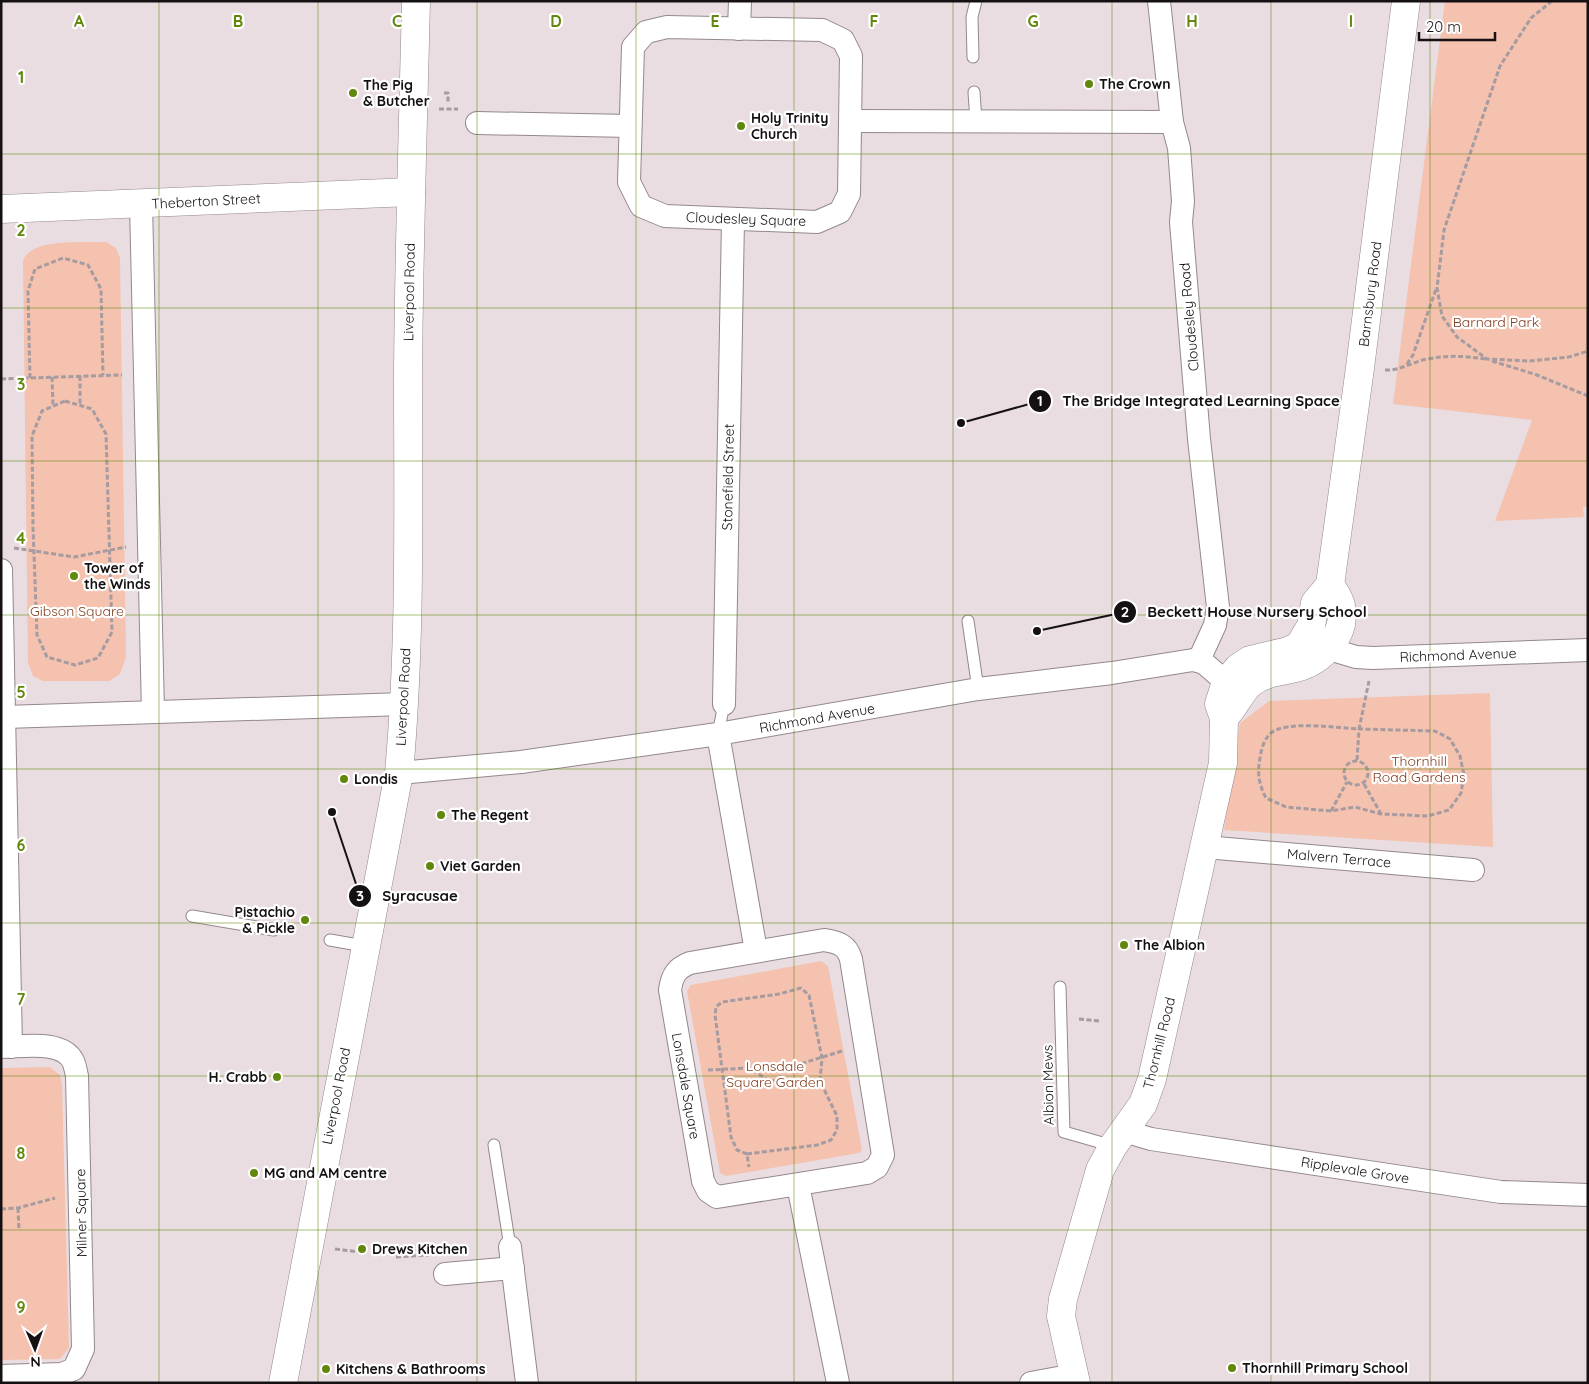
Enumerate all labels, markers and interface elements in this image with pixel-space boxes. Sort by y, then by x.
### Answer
scale bar [1419,10,1495,42]
text: A [74,11,85,31]
text: B [233,11,243,31]
text: C [392,11,402,31]
text: D [550,11,562,31]
text: E [710,11,720,31]
text: F [870,11,879,31]
text: G [1027,11,1039,31]
text: H [1186,11,1198,31]
text: I [1349,11,1353,31]
text: 20 m [1426,17,1461,36]
text: 1 [18,67,24,87]
place label: The Crown [1099,75,1171,93]
place label: The Pig & Butcher [363,76,430,110]
marker: The Crown [1083,78,1095,90]
marker: The Pig & Butcher [347,87,359,99]
place label: Holy Trinity Church [751,109,828,143]
marker: Holy Trinity Church [735,120,747,132]
street label: Theberton Street [151,189,261,213]
street label: Cloudesley Square [686,208,806,230]
text: 2 [16,220,26,240]
street label: Barnsbury Road [1355,240,1385,348]
street label: Liverpool Road [399,243,419,341]
street label: Cloudesley Road [1175,262,1203,372]
park label: Barnard Park [1453,313,1539,331]
text: 3 [17,374,25,394]
callout: The Bridge Integrated Learning Space [1027,386,1350,416]
text: 1 [1037,391,1043,410]
text: The Bridge Integrated Learning Space [1062,391,1340,410]
street label: Stonefield Street [718,423,738,530]
text: 4 [16,528,26,548]
place label: Tower of the Winds [84,559,151,593]
marker: Tower of the Winds [68,570,80,582]
callout: Beckett House Nursery School [1112,597,1377,627]
park label: Gibson Square [30,602,124,620]
text: 2 [1121,602,1129,621]
text: Beckett House Nursery School [1147,602,1367,621]
street label: Richmond Avenue [1399,644,1517,666]
street label: Liverpool Road [391,647,415,747]
text: 5 [16,682,26,702]
street label: Richmond Avenue [758,699,876,737]
park label: Thornhill Road Gardens [1372,752,1466,786]
place label: Londis [354,770,398,788]
marker: Londis [338,773,350,785]
place label: The Regent [451,806,529,824]
marker: The Regent [435,809,447,821]
text: 6 [17,835,26,855]
street label: Malvern Terrace [1286,844,1392,872]
place label: Viet Garden [440,857,521,875]
marker: Viet Garden [424,860,436,872]
callout: Syracusae [348,881,468,911]
text: 3 [356,886,364,905]
text: Syracusae [382,886,458,905]
place label: Pistachio & Pickle [234,903,295,937]
marker: Pistachio & Pickle [299,914,311,926]
place label: The Albion [1134,936,1205,954]
marker: The Albion [1118,939,1130,951]
text: 7 [17,989,26,1009]
street label: Thornhill Road [1139,995,1179,1091]
street label: Lonsdale Square [668,1031,704,1141]
street label: Albion Mews [1038,1045,1058,1125]
street label: Liverpool Road [318,1046,354,1146]
park label: Lonsdale Square Garden [726,1057,824,1091]
place label: H. Crabb [208,1068,267,1086]
marker: H. Crabb [271,1071,283,1083]
text: 8 [17,1143,26,1163]
street label: Ripplevale Grove [1300,1153,1411,1187]
place label: MG and AM centre [264,1164,387,1182]
marker: MG and AM centre [248,1167,260,1179]
street label: Milner Square [71,1168,91,1258]
place label: Drews Kitchen [372,1240,468,1258]
marker: Drews Kitchen [356,1243,368,1255]
text: 9 [16,1297,26,1317]
north arrow [10,1324,60,1374]
text: N [30,1353,41,1371]
place label: Thornhill Primary School [1242,1359,1408,1377]
place label: Kitchens & Bathrooms [336,1360,486,1378]
marker: Thornhill Primary School [1226,1362,1238,1374]
marker: Kitchens & Bathrooms [320,1363,332,1375]

